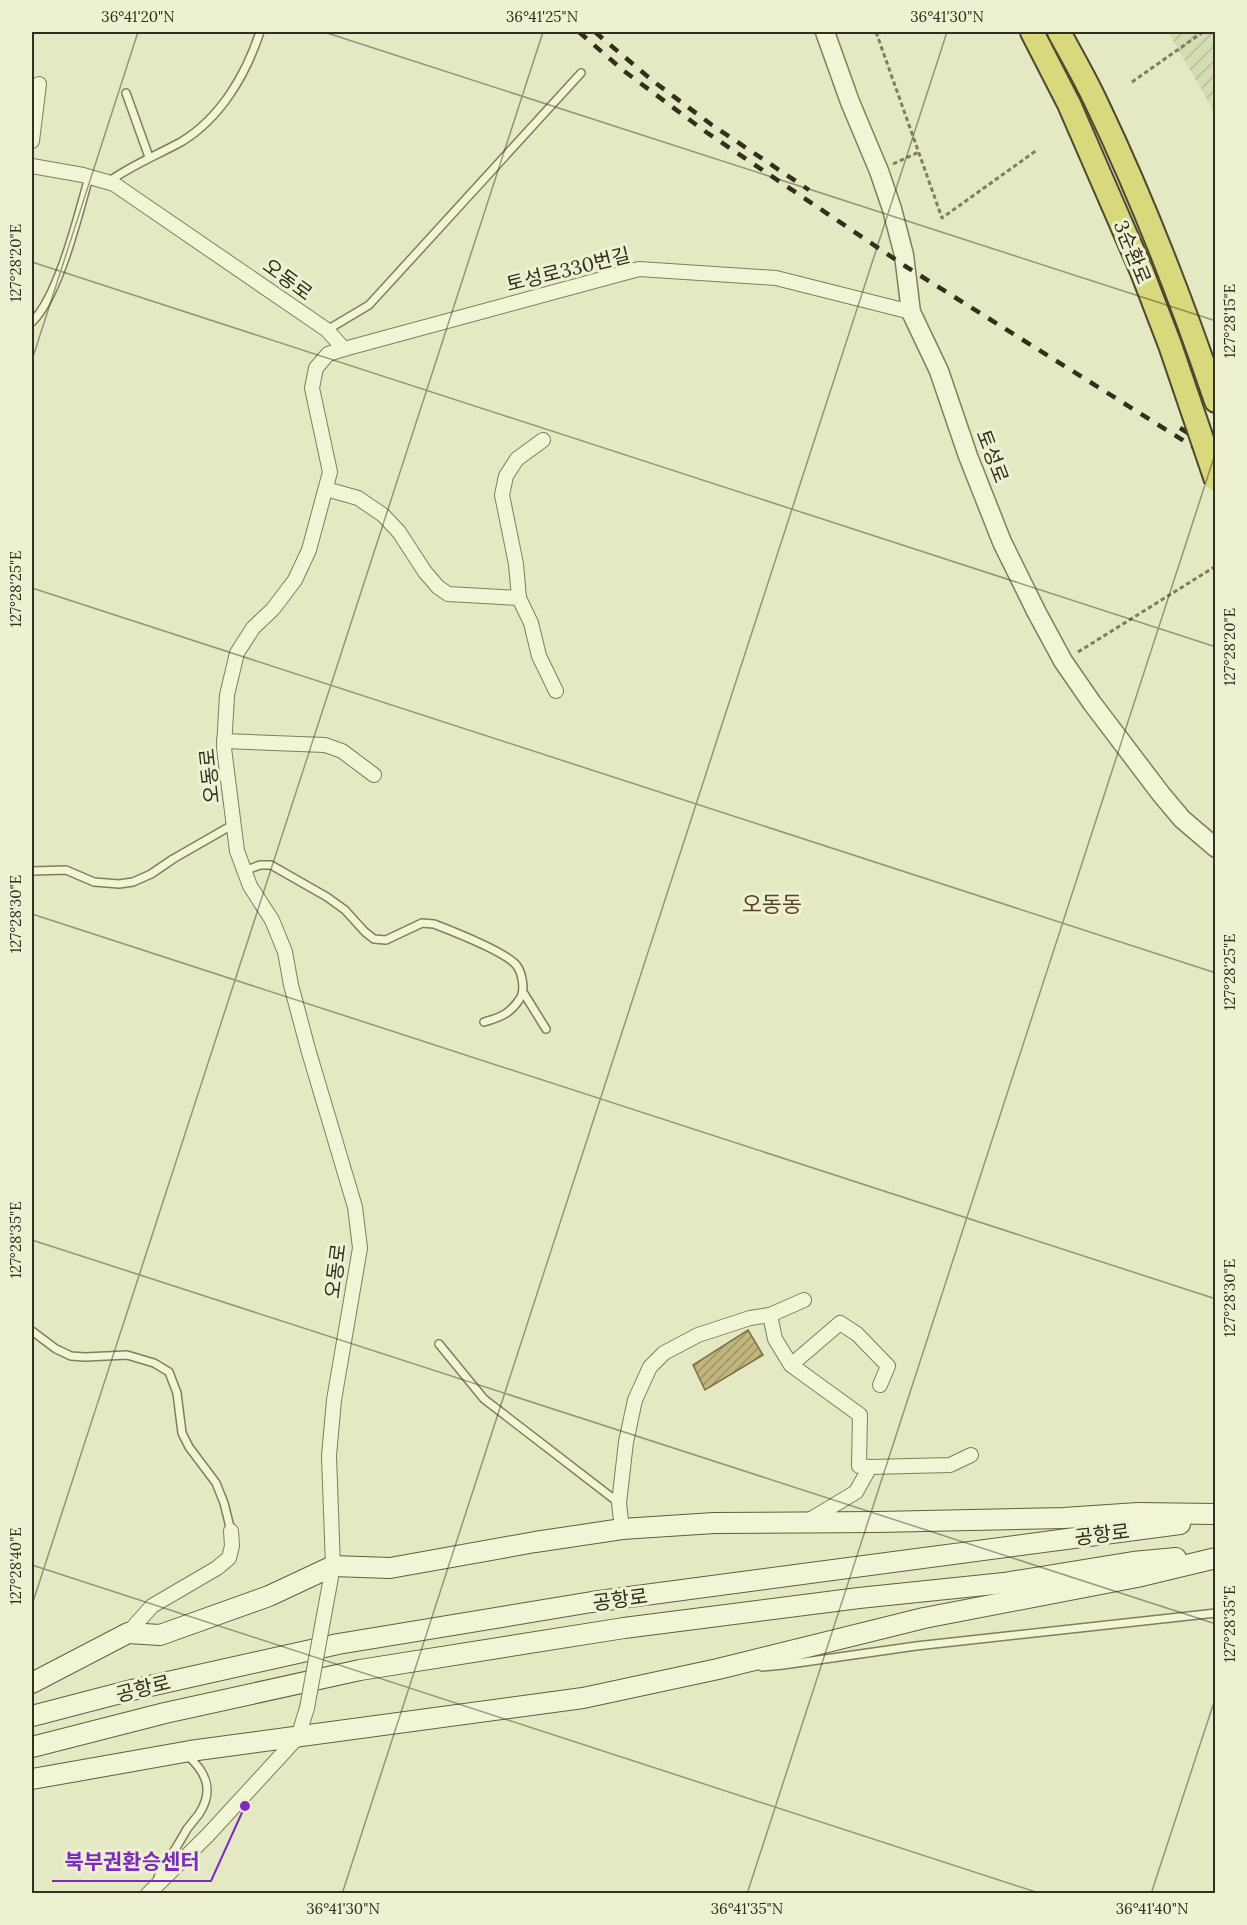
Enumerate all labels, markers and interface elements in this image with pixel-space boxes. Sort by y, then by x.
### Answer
text: 36°41'20"N [101,7,175,26]
text: 36°41'25"N [506,7,578,26]
text: 36°41'30"N [910,7,984,26]
street label: 3순환로 [1109,217,1157,287]
text: 127°28'20"E [6,224,25,302]
street label: 토성로330번길 [504,242,632,296]
street label: 오동로 [258,253,318,305]
text: 127°28'15"E [1220,284,1239,358]
street label: 토성로 [971,426,1015,486]
text: 127°28'25"E [6,551,25,627]
text: 127°28'20"E [1220,608,1239,686]
street label: 오동로 [194,747,224,805]
text: 127°28'30"E [6,875,25,953]
district label: 오동동 [742,890,802,918]
text: 127°28'25"E [1220,934,1239,1010]
text: 127°28'35"E [6,1201,25,1279]
street label: 오동로 [319,1242,351,1300]
text: 127°28'30"E [1220,1259,1239,1337]
street label: 공항로 [1073,1518,1131,1550]
text: 127°28'40"E [6,1527,25,1605]
street label: 공항로 [591,1583,649,1615]
text: 127°28'35"E [1220,1585,1239,1663]
street label: 공항로 [113,1669,173,1707]
callout: 북부권환승센터 [52,1842,211,1881]
text: 북부권환승센터 [64,1848,200,1875]
text: 36°41'30"N [306,1899,380,1918]
text: 36°41'35"N [711,1899,783,1918]
text: 36°41'40"N [1116,1899,1188,1918]

